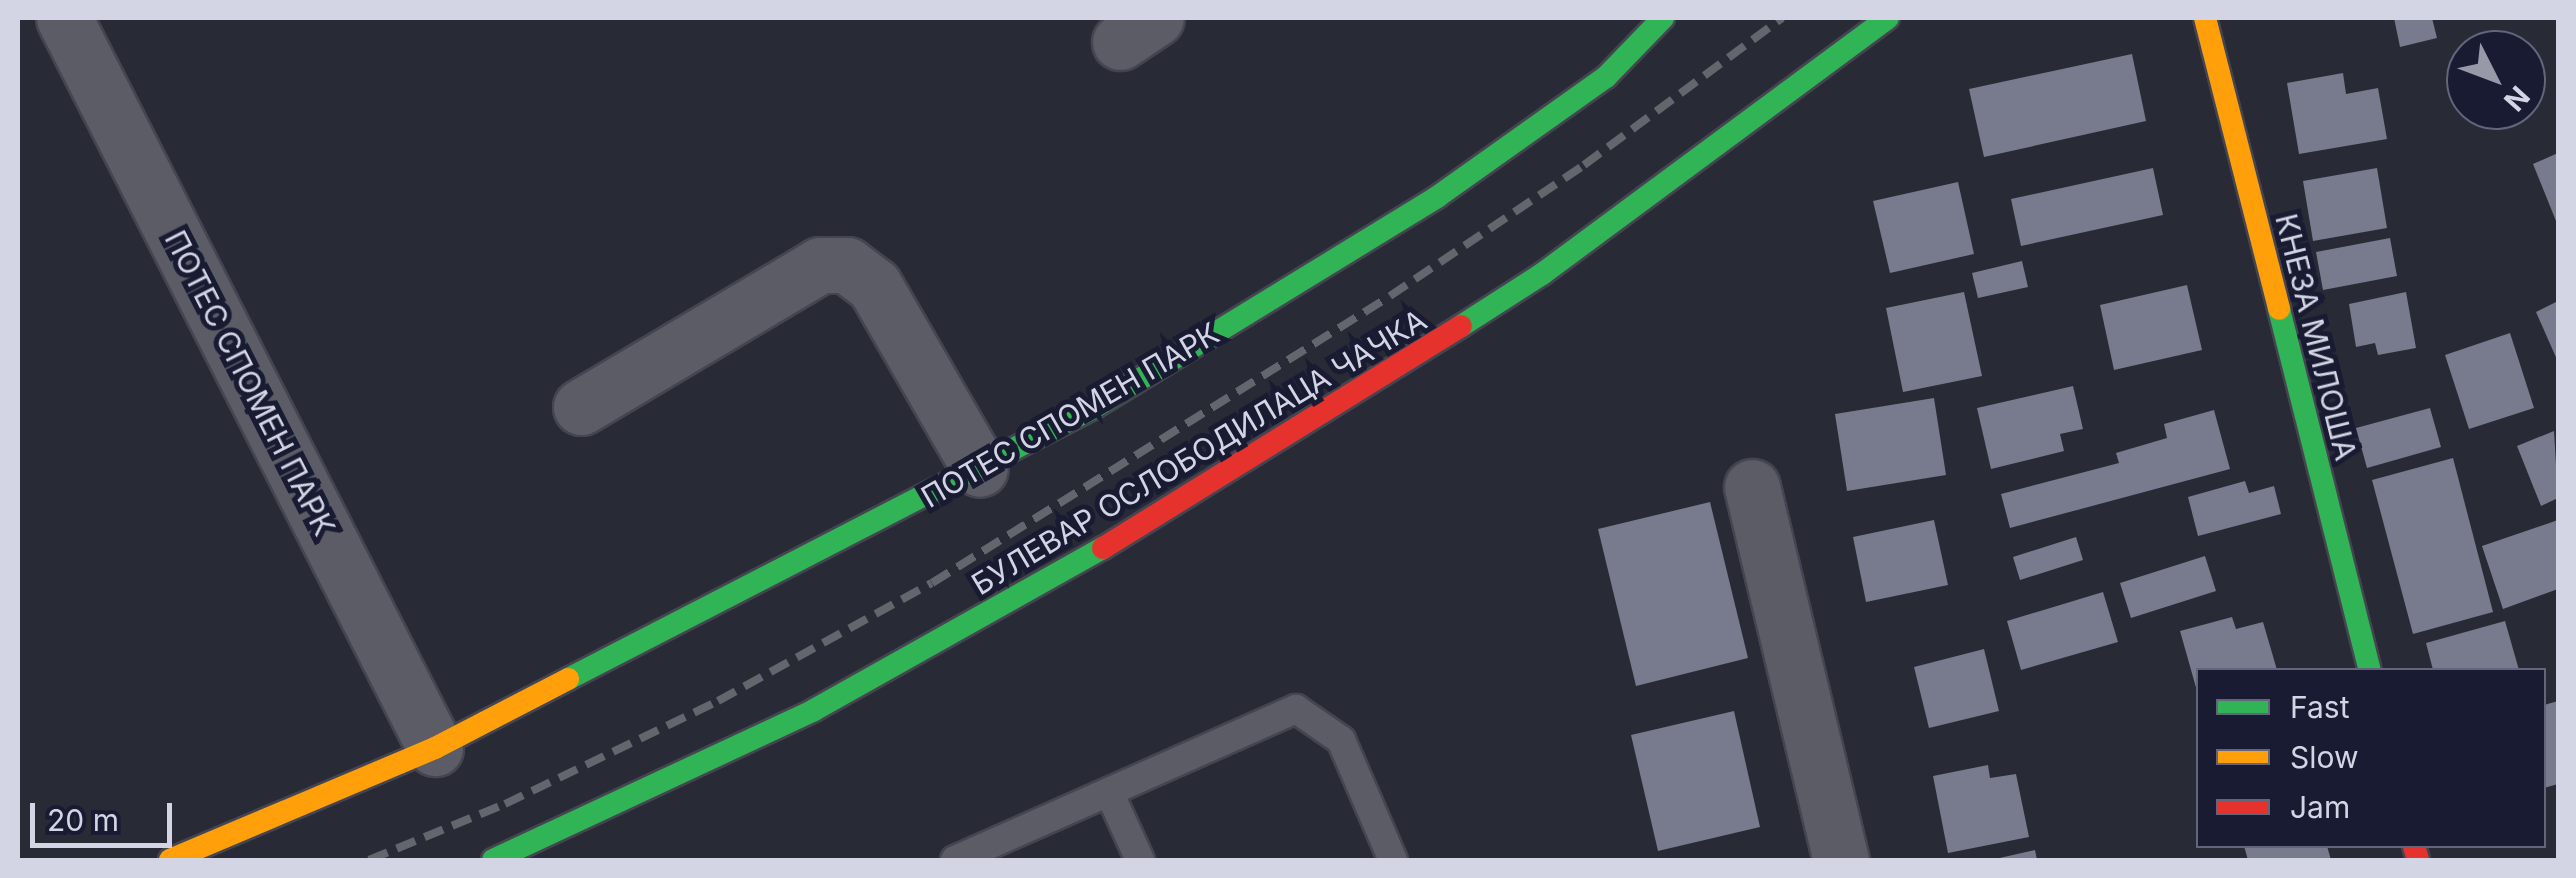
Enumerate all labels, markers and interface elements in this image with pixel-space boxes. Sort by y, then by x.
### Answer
north arrow [2446,30,2546,130]
text: N [2497,79,2537,118]
street label: КНЕЗА МИЛОША [2268,210,2364,464]
street label: ПОТЕС СПОМЕН ПАРК [157,225,343,541]
street label: БУЛЕВАР ОСЛОБОДИЛАЦА ЧАЧКА [965,302,1433,602]
street label: ПОТЕС СПОМЕН ПАРК [915,315,1225,515]
legend [2196,668,2546,848]
text: Fast [2290,689,2349,725]
text: Slow [2290,739,2359,775]
scale bar [35,783,178,845]
text: Jam [2290,789,2350,825]
text: 20 m [47,802,119,838]

